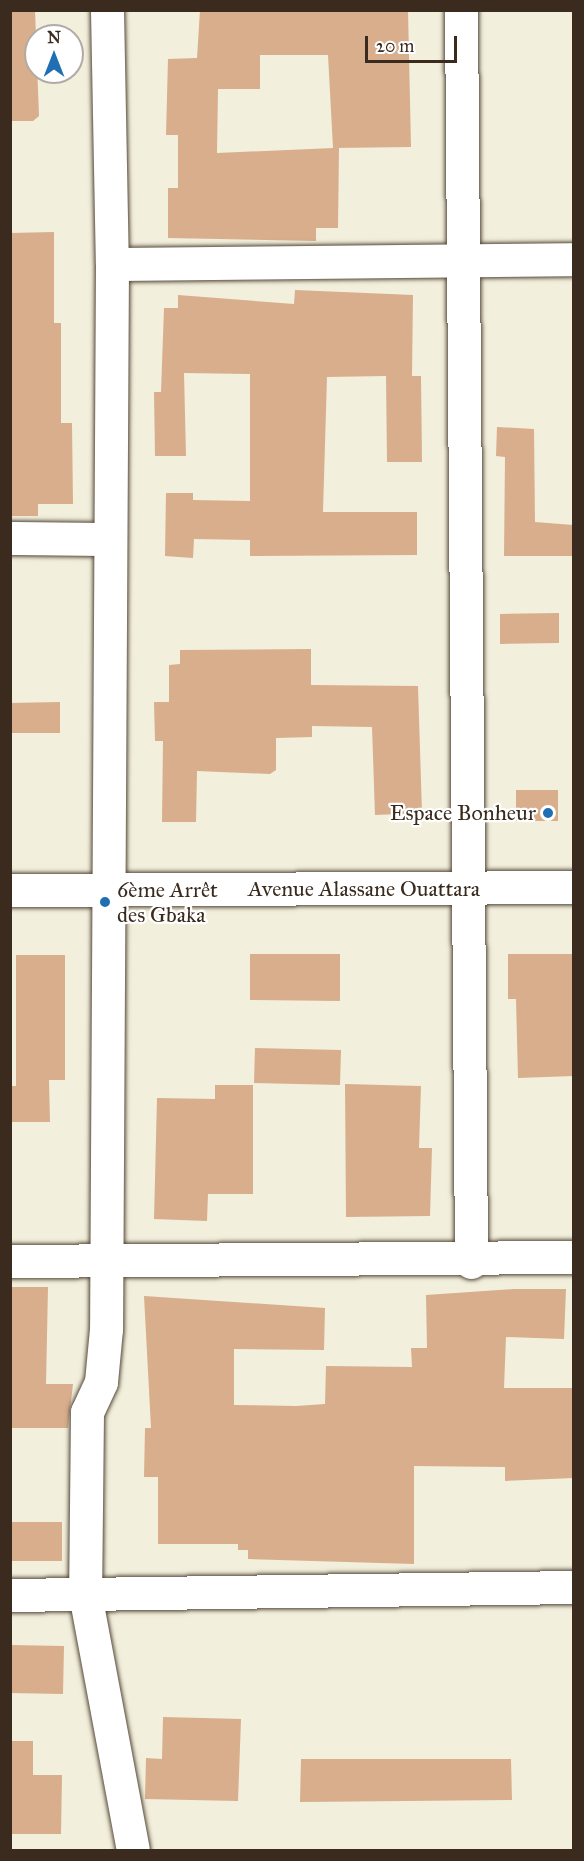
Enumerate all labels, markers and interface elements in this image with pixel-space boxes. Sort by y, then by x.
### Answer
north arrow [24,24,84,84]
scale bar [368,24,460,62]
text: N [47,28,61,47]
text: 20 m [376,35,414,57]
place label: Espace Bonheur [390,800,536,826]
marker: Espace Bonheur [541,806,555,820]
place label: 6ème Arrêt des Gbaka [117,876,218,927]
street label: Avenue Alassane Ouattara [248,876,480,902]
marker: 6ème Arrêt des Gbaka [98,895,112,909]

